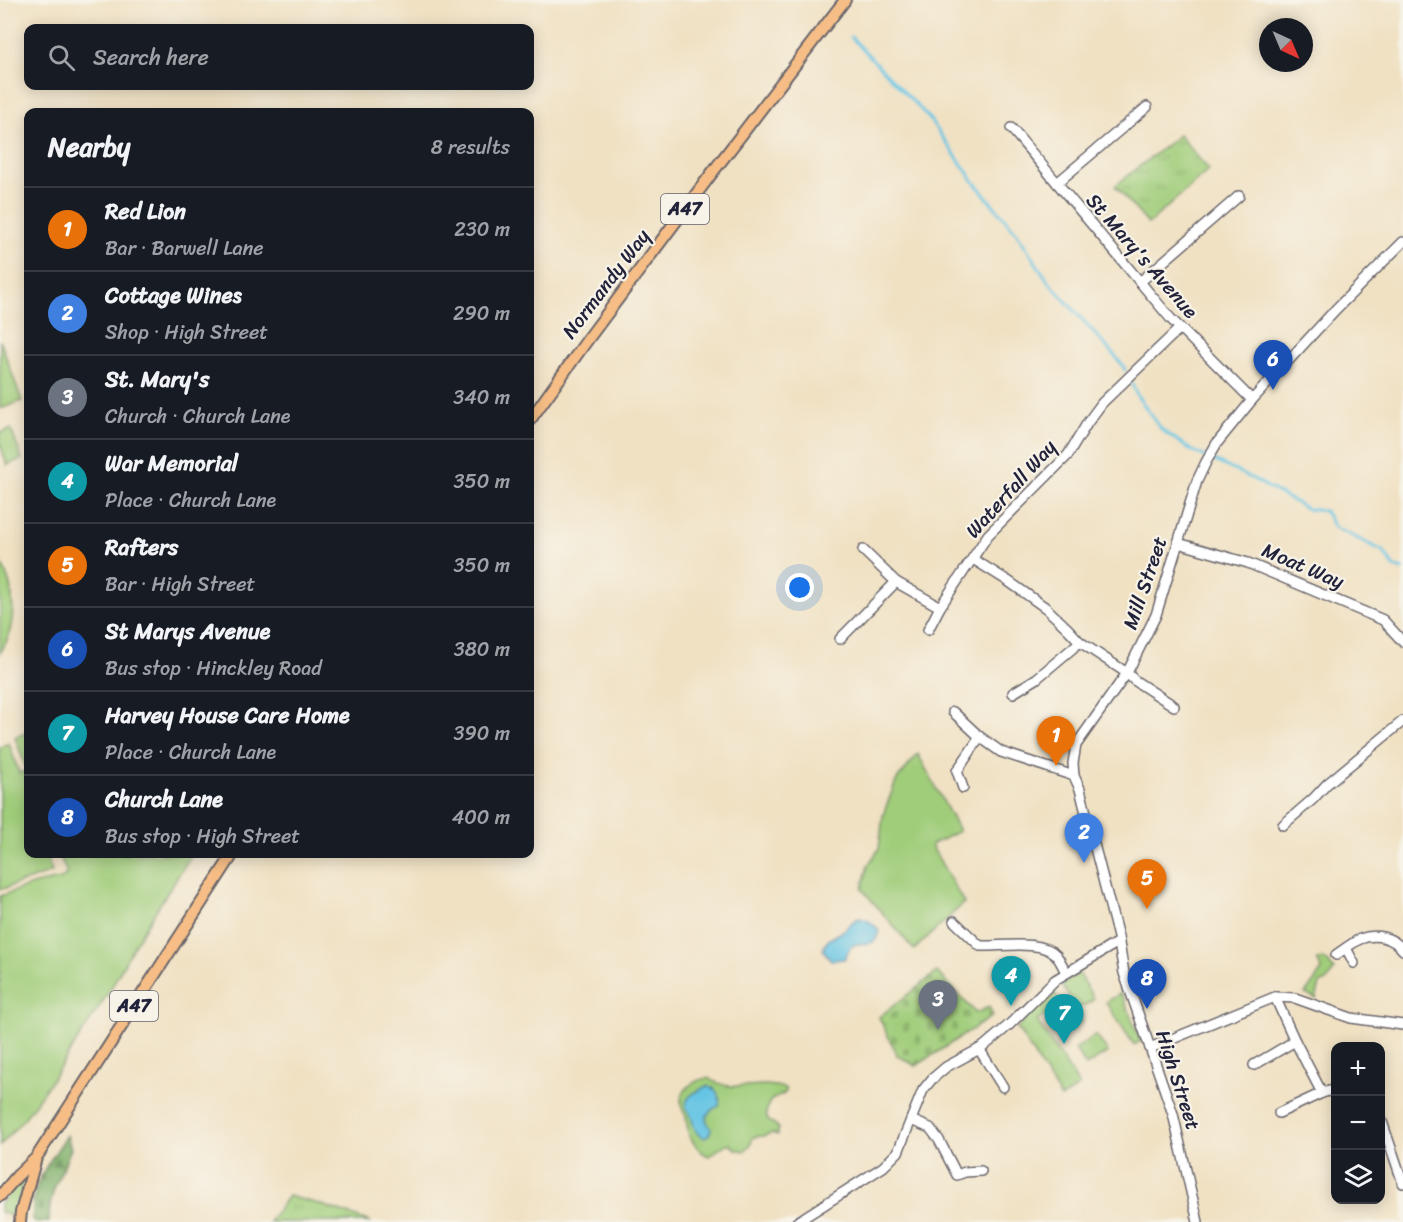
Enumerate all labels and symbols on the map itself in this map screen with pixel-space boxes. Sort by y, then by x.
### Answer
north arrow [1259,18,1313,72]
street label: St Mary's Avenue [1077,185,1207,327]
road number: A47 [661,194,709,224]
street label: Normandy Way [553,221,660,347]
pin: 6 [1254,340,1292,390]
street label: Waterfall Way [957,431,1066,547]
street label: Mill Street [1113,531,1177,634]
street label: Moat Way [1256,533,1350,599]
your location [785,573,814,602]
pin: 1 [1036,716,1076,766]
pin: 2 [1064,814,1104,863]
pin: 5 [1128,860,1166,909]
pin: 4 [992,956,1030,1006]
pin: 8 [1128,960,1166,1009]
pin: 3 [918,980,958,1030]
road number: A47 [110,991,158,1021]
pin: 7 [1044,994,1084,1044]
street label: High Street [1145,1025,1211,1135]

